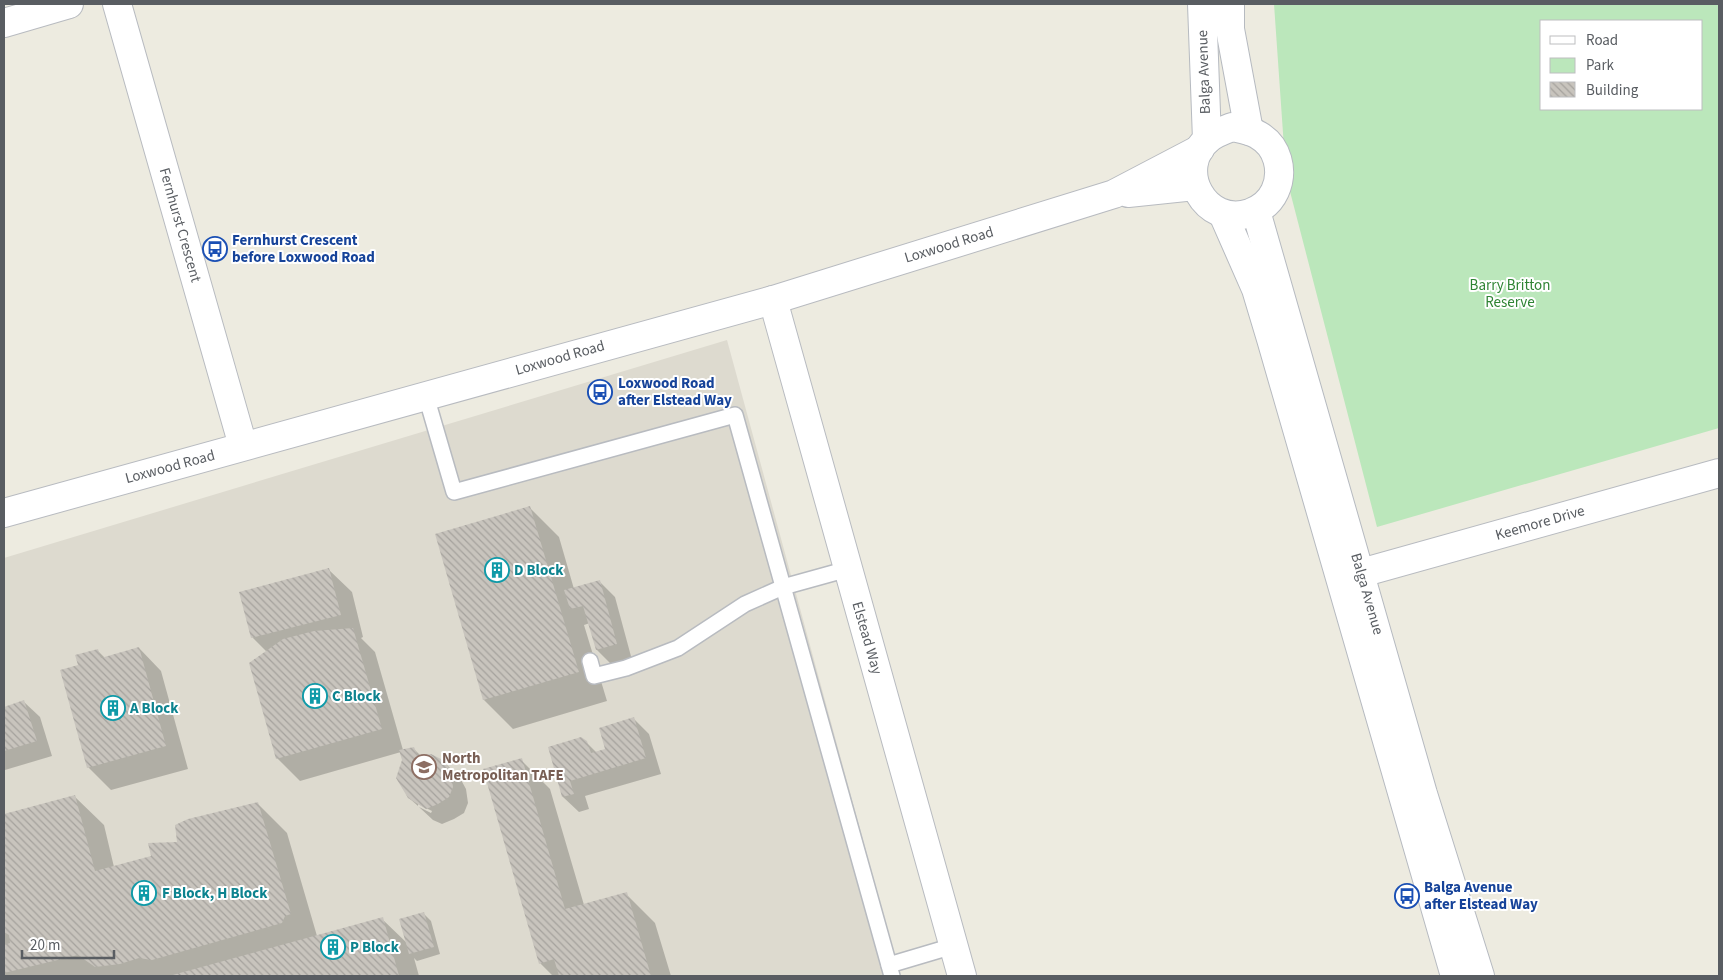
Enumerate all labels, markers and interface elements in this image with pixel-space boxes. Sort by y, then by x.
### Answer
legend [1540,20,1703,110]
street label: Balga Avenue [1192,30,1216,114]
text: Road [1586,30,1618,51]
text: Park [1586,55,1615,76]
text: Building [1586,80,1639,101]
street label: Fernhurst Crescent [154,165,206,285]
street label: Loxwood Road [902,221,996,269]
place label: Fernhurst Crescent before Loxwood Road [232,230,375,268]
bus stop icon: Fernhurst Crescent before Loxwood Road [202,236,228,262]
park label: Barry Britton Reserve [1470,275,1550,313]
street label: Loxwood Road [513,335,607,381]
place label: Loxwood Road after Elstead Way [618,373,732,411]
bus stop icon: Loxwood Road after Elstead Way [587,379,613,405]
street label: Loxwood Road [123,445,217,489]
street label: Keemore Drive [1493,500,1587,546]
street label: Balga Avenue [1345,551,1389,637]
building icon: D Block [484,557,510,583]
place label: D Block [514,560,564,581]
street label: Elstead Way [847,599,887,677]
building icon: C Block [302,683,328,709]
place label: C Block [332,686,381,707]
building icon: A Block [100,695,126,721]
place label: A Block [129,698,179,719]
place label: North Metropolitan TAFE [442,748,564,786]
school or university icon: North Metropolitan TAFE [411,754,437,780]
place label: Balga Avenue after Elstead Way [1424,877,1538,915]
building icon: F Block, H Block [131,880,157,906]
place label: F Block, H Block [162,883,268,904]
bus stop icon: Balga Avenue after Elstead Way [1394,883,1420,909]
scale bar [22,928,115,960]
building icon: P Block [320,934,346,960]
text: 20 m [30,935,60,956]
place label: P Block [350,937,400,958]

